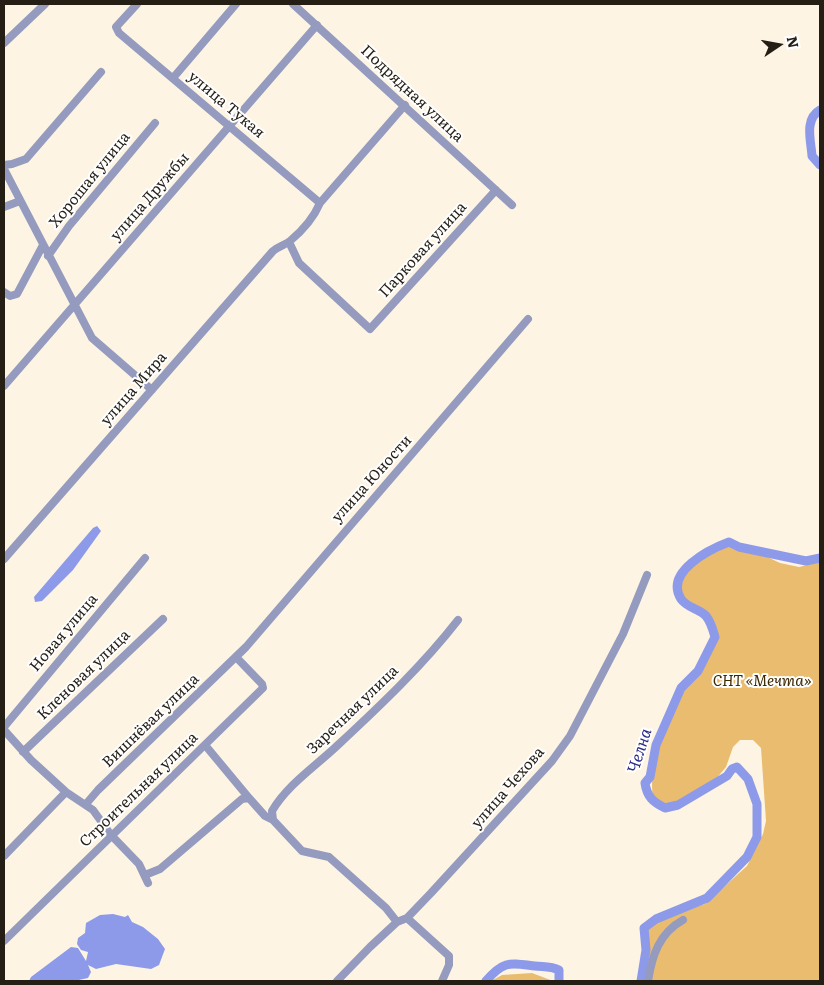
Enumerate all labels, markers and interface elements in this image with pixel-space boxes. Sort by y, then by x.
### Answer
north arrow [754,20,804,70]
text: N [783,34,805,50]
street label: Подрядная улица [357,42,467,146]
street label: улица Тукая [184,68,268,142]
street label: Хорошая улица [46,129,134,231]
street label: улица Дружбы [107,149,193,245]
street label: Парковая улица [375,199,471,301]
street label: улица Мира [97,349,171,429]
street label: улица Юности [328,432,416,526]
street label: Новая улица [26,590,102,676]
street label: Кленовая улица [34,626,134,724]
street label: Заречная улица [304,662,402,758]
street label: Вишнёвая улица [99,670,203,772]
park label: СНТ «Мечта» [713,673,811,691]
water label: Челна [624,726,656,776]
street label: Строительная улица [76,729,202,851]
street label: улица Чехова [468,744,548,832]

